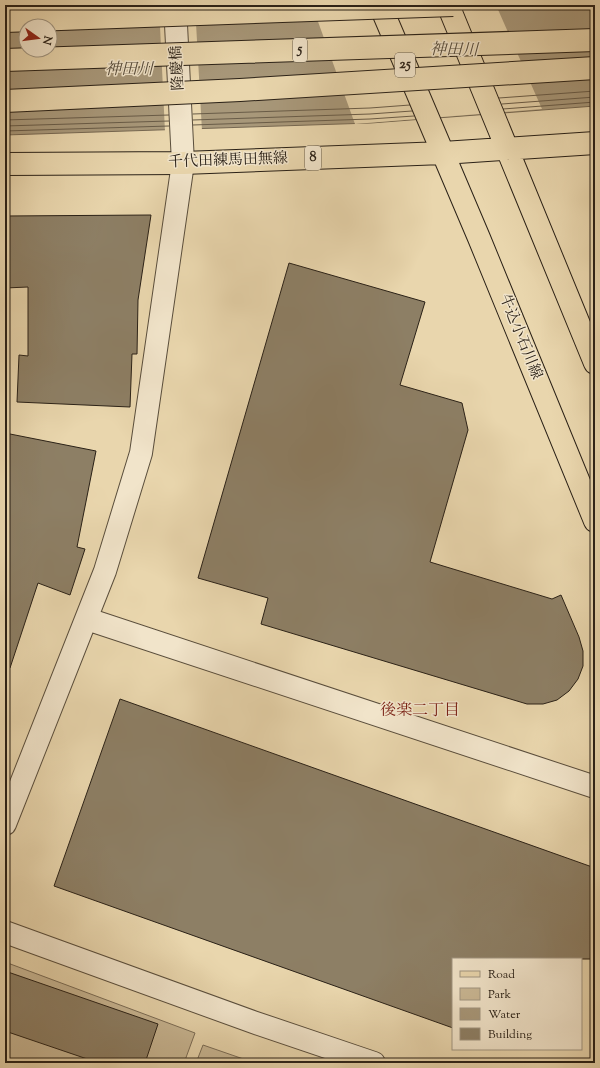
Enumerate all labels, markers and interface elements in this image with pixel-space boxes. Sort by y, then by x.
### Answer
north arrow [18,18,58,58]
text: N [38,33,56,47]
road number: 5 [293,38,307,62]
water label: 神田川 [430,39,480,63]
street label: 隆慶橋 [166,45,190,91]
road number: 25 [395,53,415,77]
water label: 神田川 [105,59,155,82]
road number: 8 [305,146,321,170]
street label: 千代田練馬田無線 [168,148,288,174]
street label: 牛込小石川線 [493,291,547,383]
district label: 後楽二丁目 [380,700,460,723]
legend [452,958,582,1050]
text: Road [488,966,515,984]
text: Park [488,986,511,1004]
text: Water [488,1006,521,1024]
text: Building [488,1026,532,1044]

